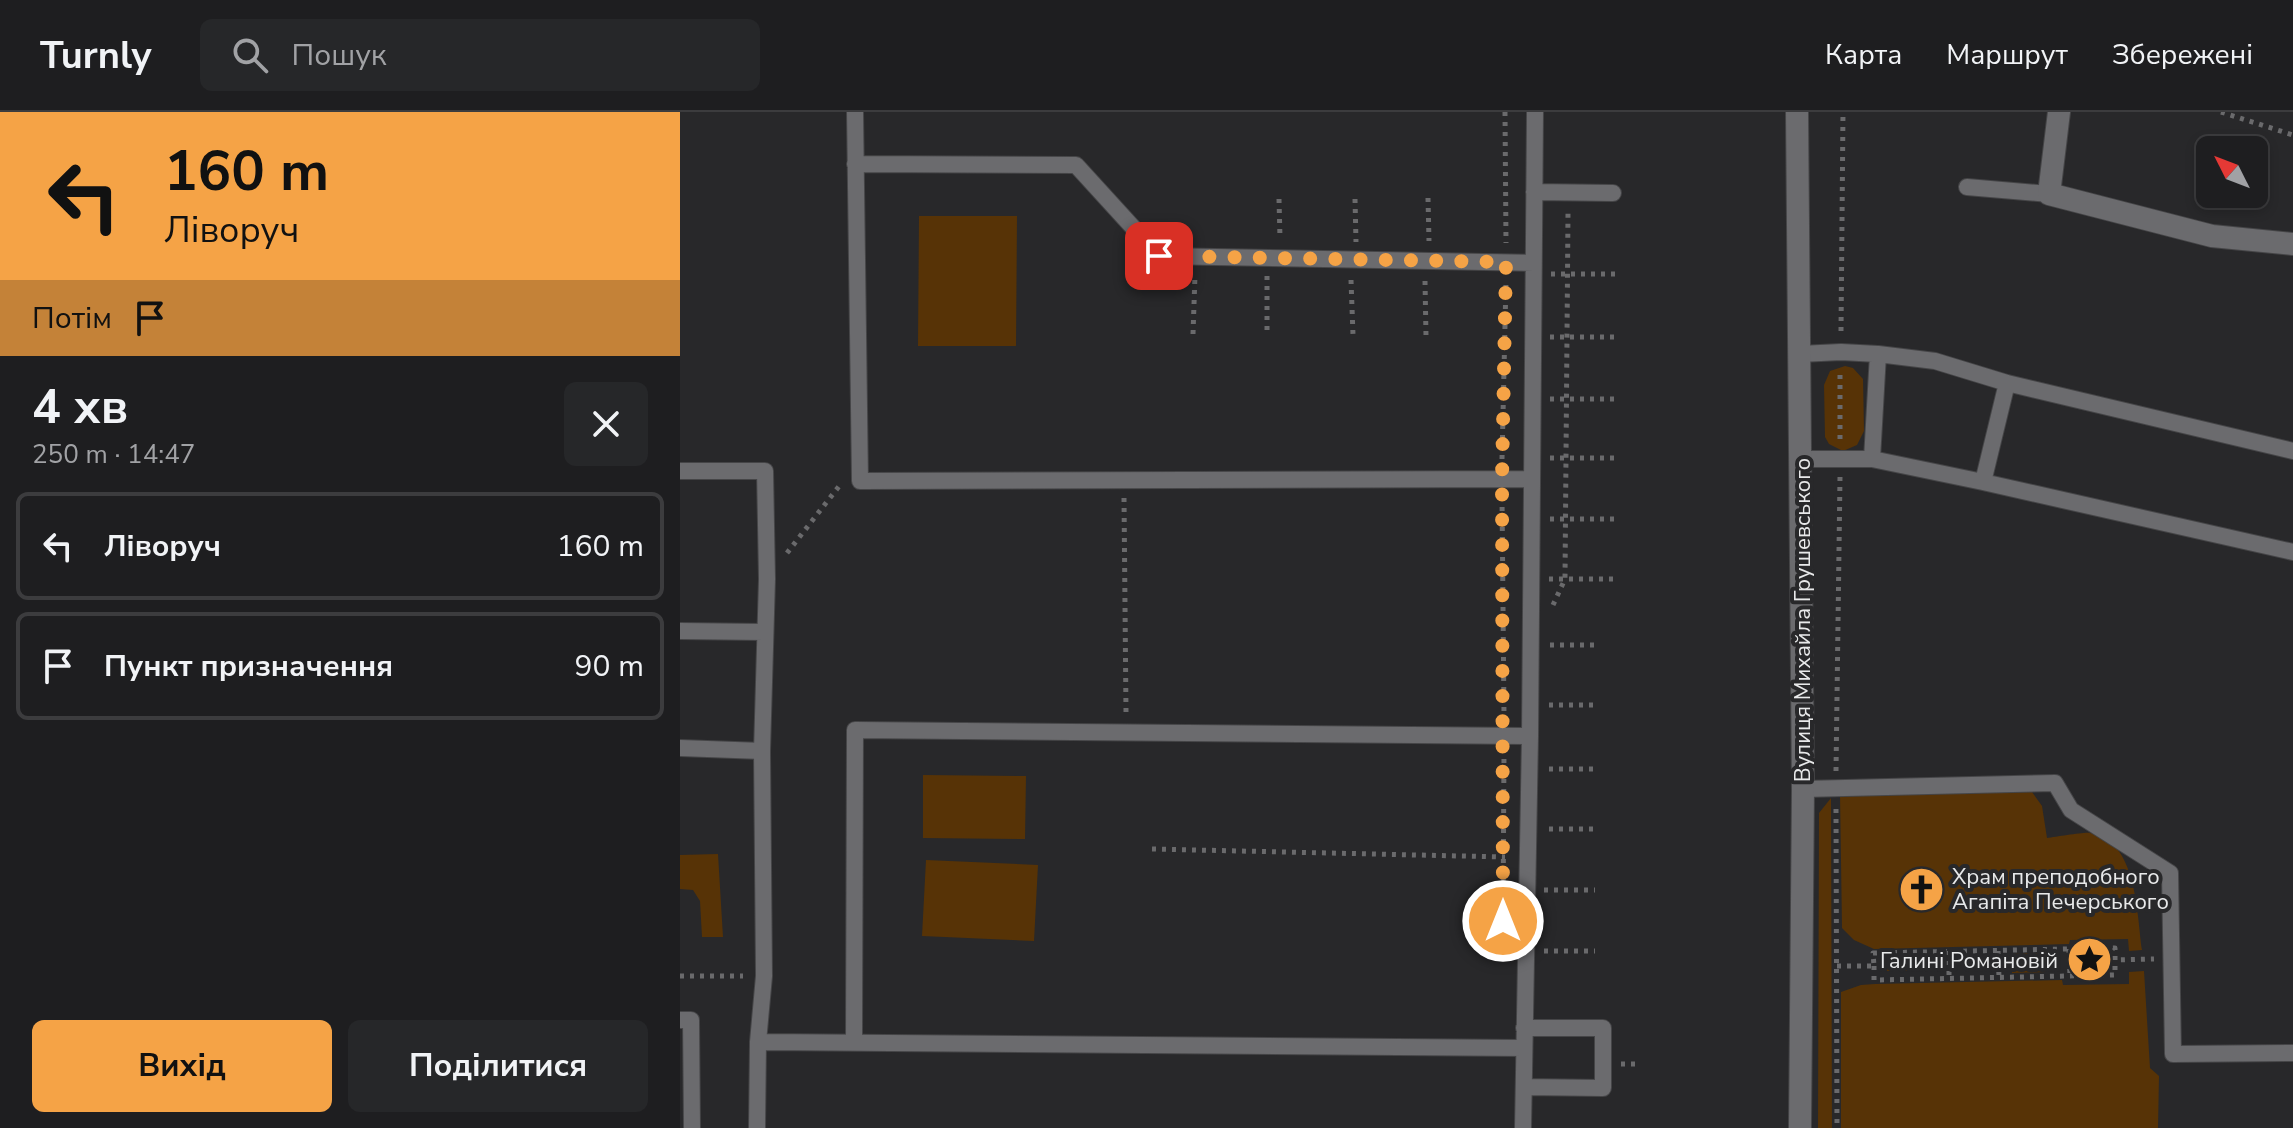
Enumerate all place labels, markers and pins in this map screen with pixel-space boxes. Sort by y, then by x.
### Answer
pin [1125,222,1193,290]
place label: Храм преподобного Агапіта Печерського [1952,862,2169,917]
church icon: Храм преподобного Агапіта Печерського [1897,865,1945,913]
place icon: Галині Романовій [2065,936,2113,984]
place label: Галині Романовій [1880,946,2058,976]

